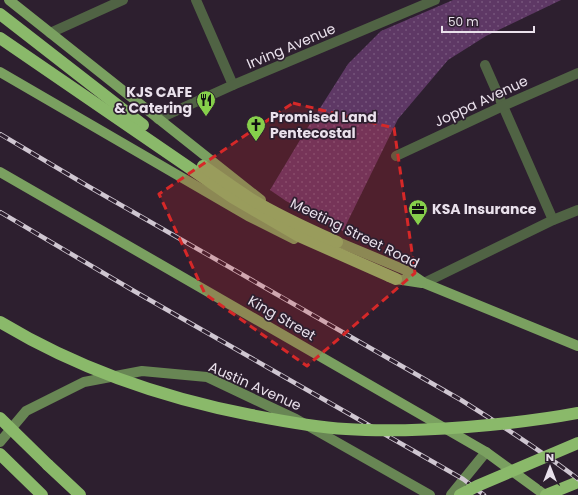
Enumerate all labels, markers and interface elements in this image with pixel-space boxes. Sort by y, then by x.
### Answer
scale bar [442,8,534,34]
text: 50 m [448,13,479,30]
street label: Irving Avenue [244,18,339,74]
street label: Joppa Avenue [431,70,531,131]
place label: KJS CAFE & Catering [114,82,192,118]
restaurant icon: KJS CAFE & Catering [195,89,217,117]
place label: Promised Land Pentecostal [270,107,377,143]
church icon: Promised Land Pentecostal [245,114,267,142]
street label: Meeting Street Road [287,193,423,273]
office icon: KSA Insurance [407,198,429,226]
place label: KSA Insurance [432,199,537,219]
street label: King Street [245,291,319,345]
street label: Austin Avenue [205,357,305,416]
north arrow [530,447,570,487]
text: N [546,449,554,465]

